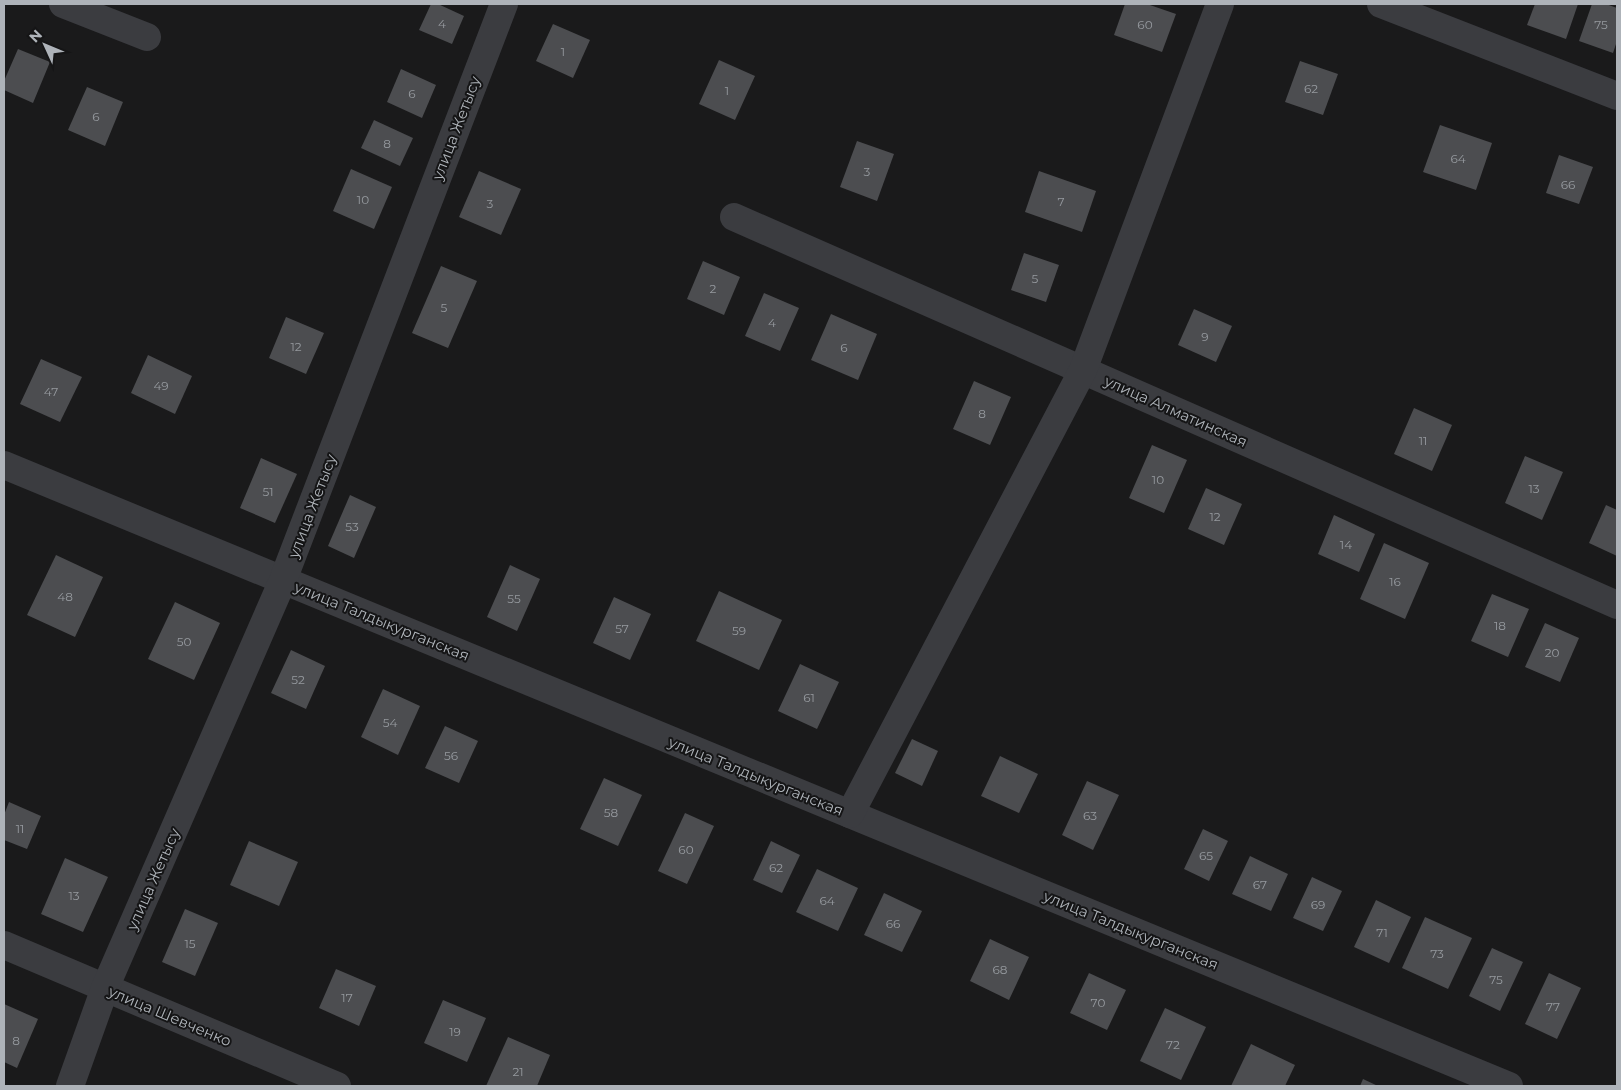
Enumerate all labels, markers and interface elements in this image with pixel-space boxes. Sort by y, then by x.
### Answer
house number: 4 [438,16,446,31]
house number: 60 [1137,17,1153,32]
house number: 75 [1594,17,1608,32]
north arrow [20,20,70,70]
text: N [25,26,46,46]
house number: 1 [561,44,565,59]
street label: улица Жетысу [427,73,485,184]
house number: 62 [1304,81,1318,96]
house number: 1 [725,83,729,98]
house number: 6 [408,86,416,101]
house number: 6 [92,109,100,124]
house number: 8 [383,136,391,151]
house number: 64 [1450,151,1466,166]
house number: 3 [864,164,871,179]
house number: 66 [1561,177,1575,192]
house number: 10 [357,192,369,207]
house number: 7 [1057,194,1065,209]
house number: 3 [487,196,494,211]
house number: 5 [1032,271,1039,286]
house number: 2 [710,281,717,296]
house number: 5 [441,300,448,315]
house number: 4 [768,315,776,330]
house number: 9 [1201,329,1209,344]
house number: 12 [290,339,302,354]
house number: 6 [840,340,848,355]
street label: улица Алматинская [1101,371,1250,451]
house number: 49 [153,378,169,393]
house number: 47 [44,384,58,399]
house number: 8 [978,406,986,421]
house number: 11 [1419,433,1427,448]
street label: улица Жетысу [283,451,341,562]
house number: 10 [1152,472,1164,487]
house number: 13 [1528,481,1540,496]
house number: 51 [262,484,274,499]
house number: 12 [1209,509,1221,524]
house number: 53 [345,519,359,534]
house number: 14 [1340,537,1352,552]
house number: 16 [1389,574,1401,589]
street label: улица Талдыкурганская [291,577,472,665]
house number: 48 [57,589,73,604]
house number: 55 [507,591,521,606]
house number: 18 [1494,618,1506,633]
house number: 57 [615,621,629,636]
house number: 59 [732,623,746,638]
house number: 50 [177,634,191,649]
house number: 20 [1545,645,1559,660]
house number: 52 [291,672,305,687]
house number: 61 [803,690,815,705]
house number: 54 [383,715,397,730]
street label: улица Талдыкурганская [665,732,846,820]
house number: 56 [444,748,458,763]
house number: 58 [604,805,619,820]
house number: 63 [1083,808,1097,823]
house number: 11 [16,821,24,836]
street label: улица Жетысу [122,824,184,934]
house number: 60 [678,842,694,857]
house number: 65 [1199,848,1213,863]
house number: 62 [769,860,783,875]
house number: 67 [1253,877,1267,892]
street label: улица Талдыкурганская [1040,886,1221,974]
house number: 13 [68,888,80,903]
house number: 64 [819,893,835,908]
house number: 69 [1311,897,1325,912]
house number: 66 [886,916,900,931]
house number: 71 [1376,925,1388,940]
house number: 15 [184,936,196,951]
house number: 73 [1430,946,1444,961]
house number: 68 [993,962,1008,977]
house number: 75 [1489,972,1503,987]
street label: улица Шевченко [105,981,234,1051]
house number: 17 [341,990,353,1005]
house number: 70 [1091,995,1105,1010]
house number: 77 [1546,999,1560,1014]
house number: 19 [449,1024,461,1039]
house number: 8 [12,1033,20,1048]
house number: 72 [1166,1037,1180,1052]
house number: 21 [512,1064,524,1079]

